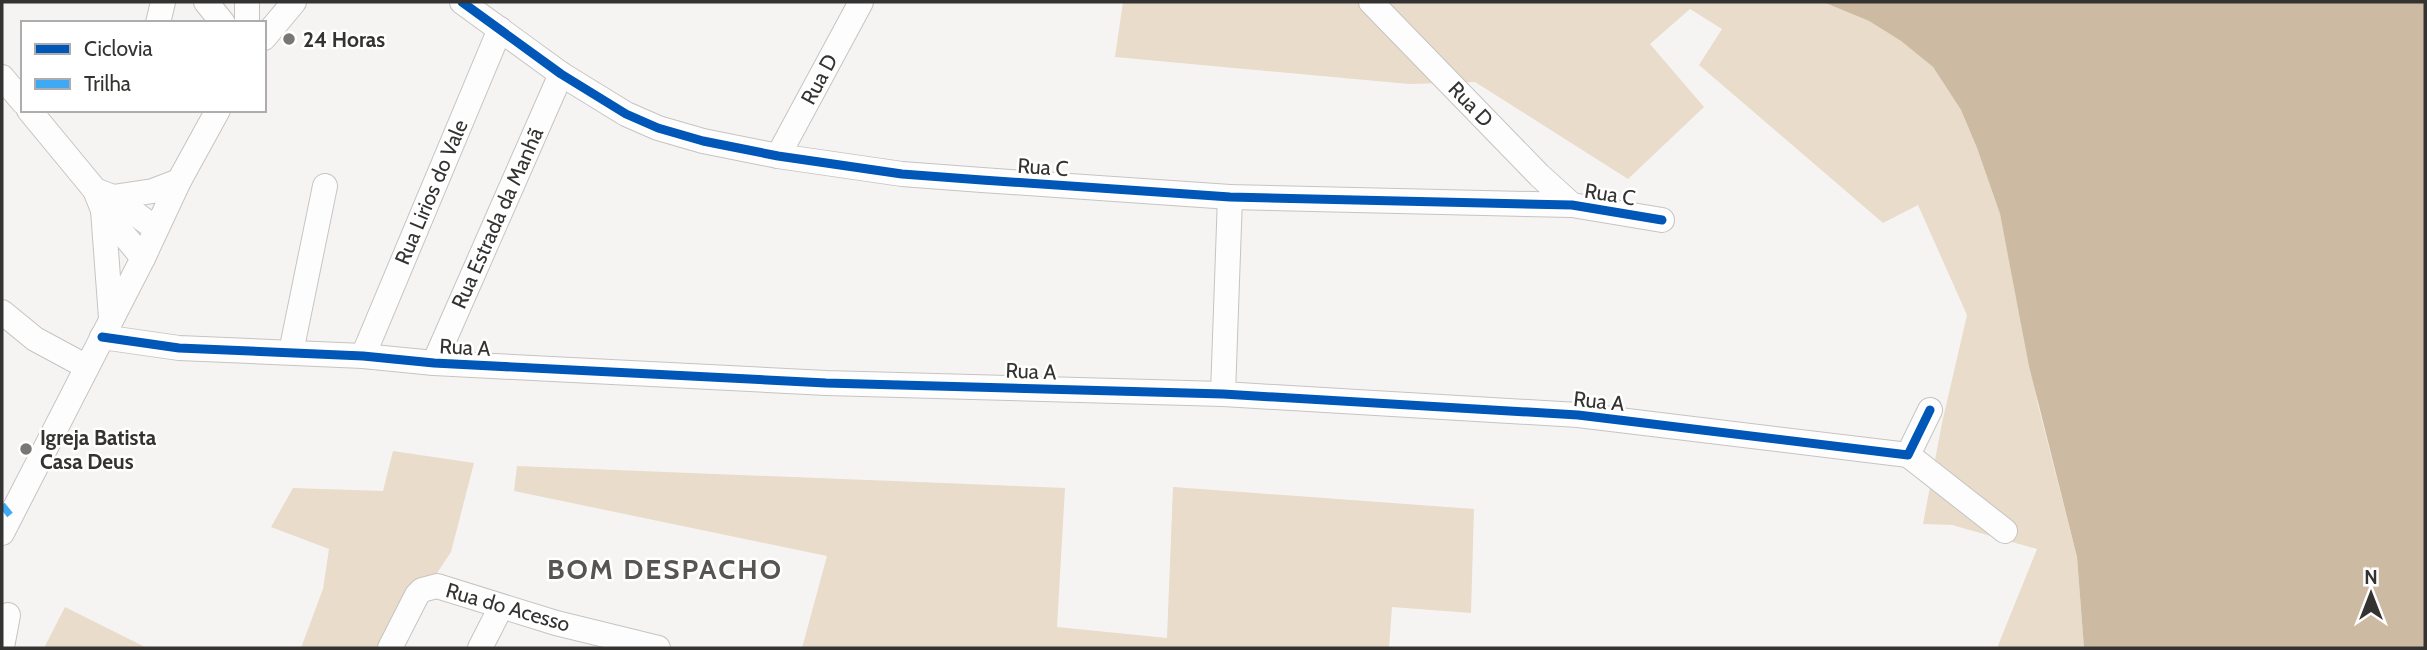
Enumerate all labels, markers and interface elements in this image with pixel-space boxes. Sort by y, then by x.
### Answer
legend [21,21,266,112]
place label: 24 Horas [303,27,385,52]
marker: 24 Horas [281,31,297,47]
text: Ciclovia [84,36,153,61]
street label: Rua D [795,50,843,108]
text: Trilha [84,71,131,96]
street label: Rua D [1443,76,1499,132]
street label: Rua Lirios do Vale [389,116,473,268]
street label: Rua Estrada da Manhã [446,124,548,312]
street label: Rua C [1017,153,1069,181]
street label: Rua C [1583,178,1637,210]
street label: Rua A [439,333,491,361]
street label: Rua A [1005,358,1057,384]
street label: Rua A [1572,386,1626,416]
place label: Igreja Batista Casa Deus [40,425,157,474]
marker: Igreja Batista Casa Deus [18,441,34,457]
district label: BOM DESPACHO [547,552,783,586]
north arrow [2336,559,2406,629]
text: N [2364,566,2378,589]
street label: Rua do Acesso [443,577,573,637]

